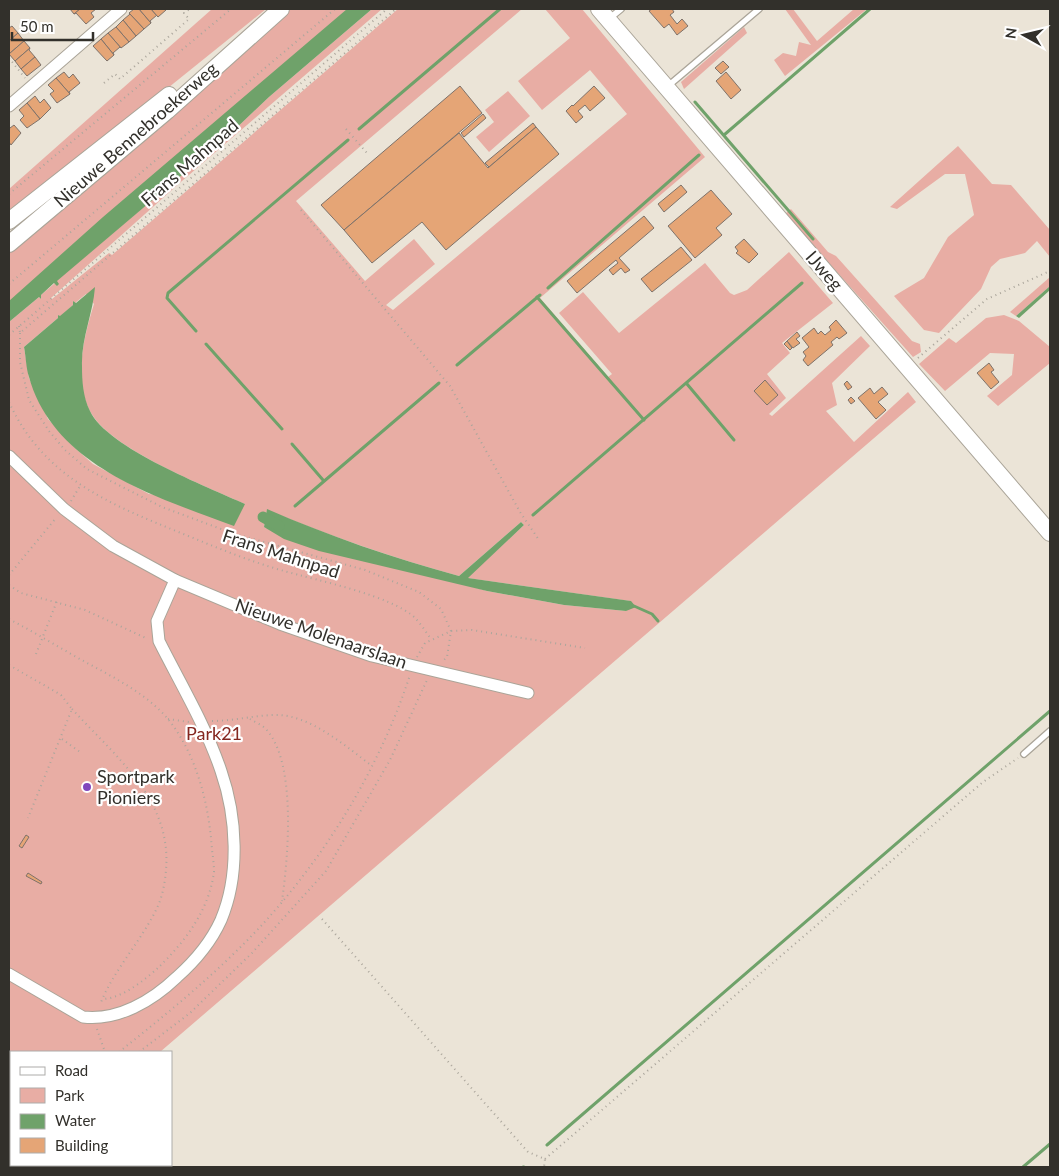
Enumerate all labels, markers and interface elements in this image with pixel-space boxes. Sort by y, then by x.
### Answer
scale bar [12,10,94,42]
north arrow [999,10,1049,60]
text: 50 m [20,17,54,35]
text: N [1001,27,1020,40]
street label: Nieuwe Bennebroekerweg [49,57,222,211]
street label: Frans Mahnpad [136,114,243,211]
street label: IJweg [802,246,848,295]
street label: Frans Mahnpad [220,524,343,582]
street label: Nieuwe Molenaarslaan [232,593,410,673]
park label: Park21 [186,722,242,744]
place label: Sportpark Pioniers [97,765,175,808]
marker: Sportpark Pioniers [81,781,93,793]
legend [10,1051,172,1166]
text: Road [55,1061,88,1079]
text: Park [55,1086,85,1104]
text: Water [55,1111,96,1129]
text: Building [55,1136,108,1154]

